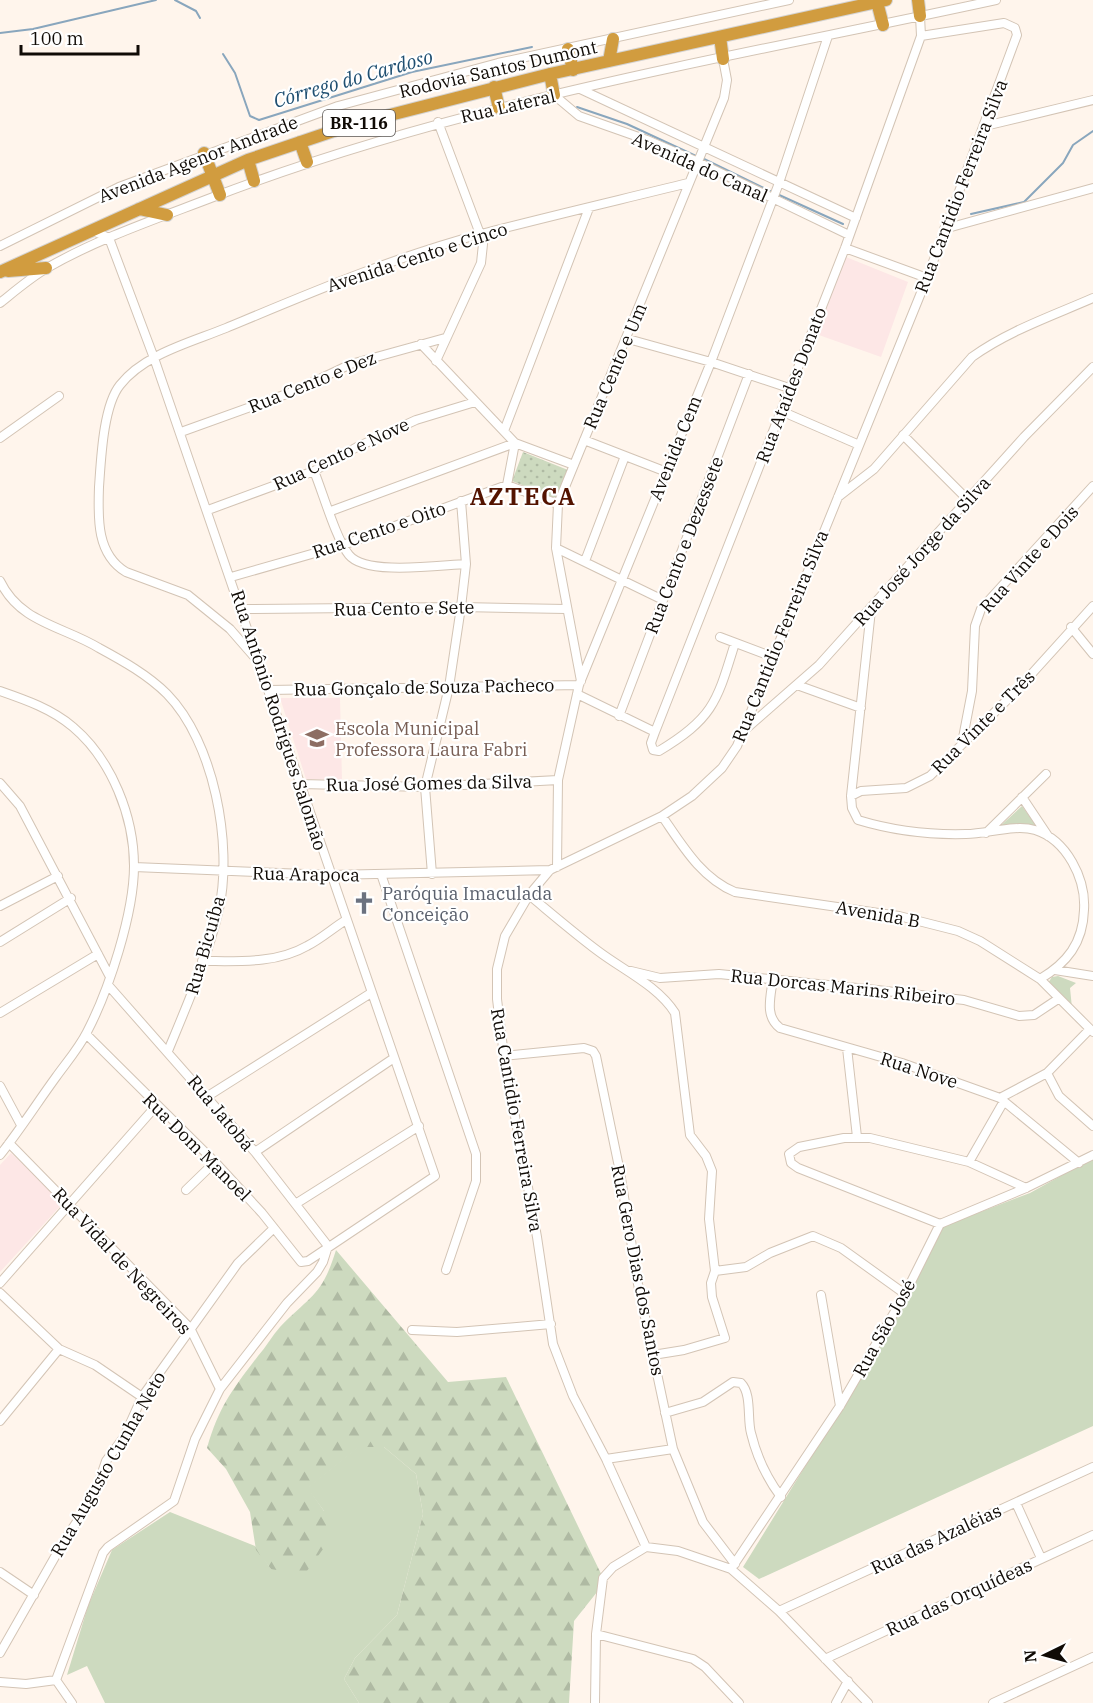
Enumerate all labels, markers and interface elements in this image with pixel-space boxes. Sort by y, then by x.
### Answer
scale bar [21,18,138,56]
text: 100 m [30,27,84,50]
street label: Rodovia Santos Dumont [397,35,599,103]
water label: Córrego do Cardoso [270,42,436,114]
street label: Rua Cantidio Ferreira Silva [910,76,1013,296]
street label: Rua Lateral [458,84,558,128]
street label: Avenida Agenor Andrade [95,110,301,208]
road number: BR-116 [323,110,395,136]
street label: Avenida do Canal [628,127,772,207]
street label: Avenida Cento e Cinco [324,217,510,297]
street label: Rua Cento e Um [578,300,652,432]
street label: Rua Ataídes Donato [751,304,831,466]
street label: Rua Cento e Dez [245,346,379,418]
street label: Avenida Cem [643,392,707,504]
street label: Rua Cento e Nove [269,412,413,496]
street label: Rua Cento e Dezessete [640,453,728,637]
street label: Rua José Jorge da Silva [849,471,995,631]
district label: AZTECA [470,480,576,512]
street label: Rua Cento e Oito [309,496,449,564]
street label: Rua Vinte e Dois [975,500,1083,618]
street label: Rua Cantidio Ferreira Silva [727,526,833,746]
street label: Rua Antônio Rodrigues Salomão [226,587,332,853]
street label: Rua Cento e Sete [334,595,474,621]
street label: Rua Vinte e Três [926,665,1040,779]
street label: Rua Gonçalo de Souza Pacheco [294,673,554,701]
place label: Escola Municipal Professora Laura Fabri [335,717,528,761]
school or university icon: Escola Municipal Professora Laura Fabri [304,725,330,751]
street label: Rua José Gomes da Silva [325,770,533,796]
street label: Rua Arapoca [252,862,360,886]
place label: Paróquia Imaculada Conceição [382,882,553,926]
church icon: Paróquia Imaculada Conceição [351,890,377,916]
street label: Rua Bicuíba [180,893,230,997]
street label: Avenida B [834,895,922,933]
street label: Rua Dorcas Marins Ribeiro [730,964,956,1010]
street label: Rua Cantidio Ferreira Silva [486,1006,548,1234]
street label: Rua Nove [877,1047,961,1093]
street label: Rua Jatobá [183,1070,260,1156]
street label: Rua Dom Manoel [138,1088,256,1206]
street label: Rua Gero Dias dos Santos [606,1163,670,1377]
street label: Rua Vidal de Negreiros [48,1183,196,1339]
street label: Rua São José [848,1275,920,1381]
street label: Rua Augusto Cunha Neto [45,1367,171,1561]
street label: Rua das Azaléias [867,1499,1005,1579]
street label: Rua das Orquídeas [882,1553,1036,1641]
north arrow [1015,1625,1075,1685]
text: N [1020,1649,1041,1663]

